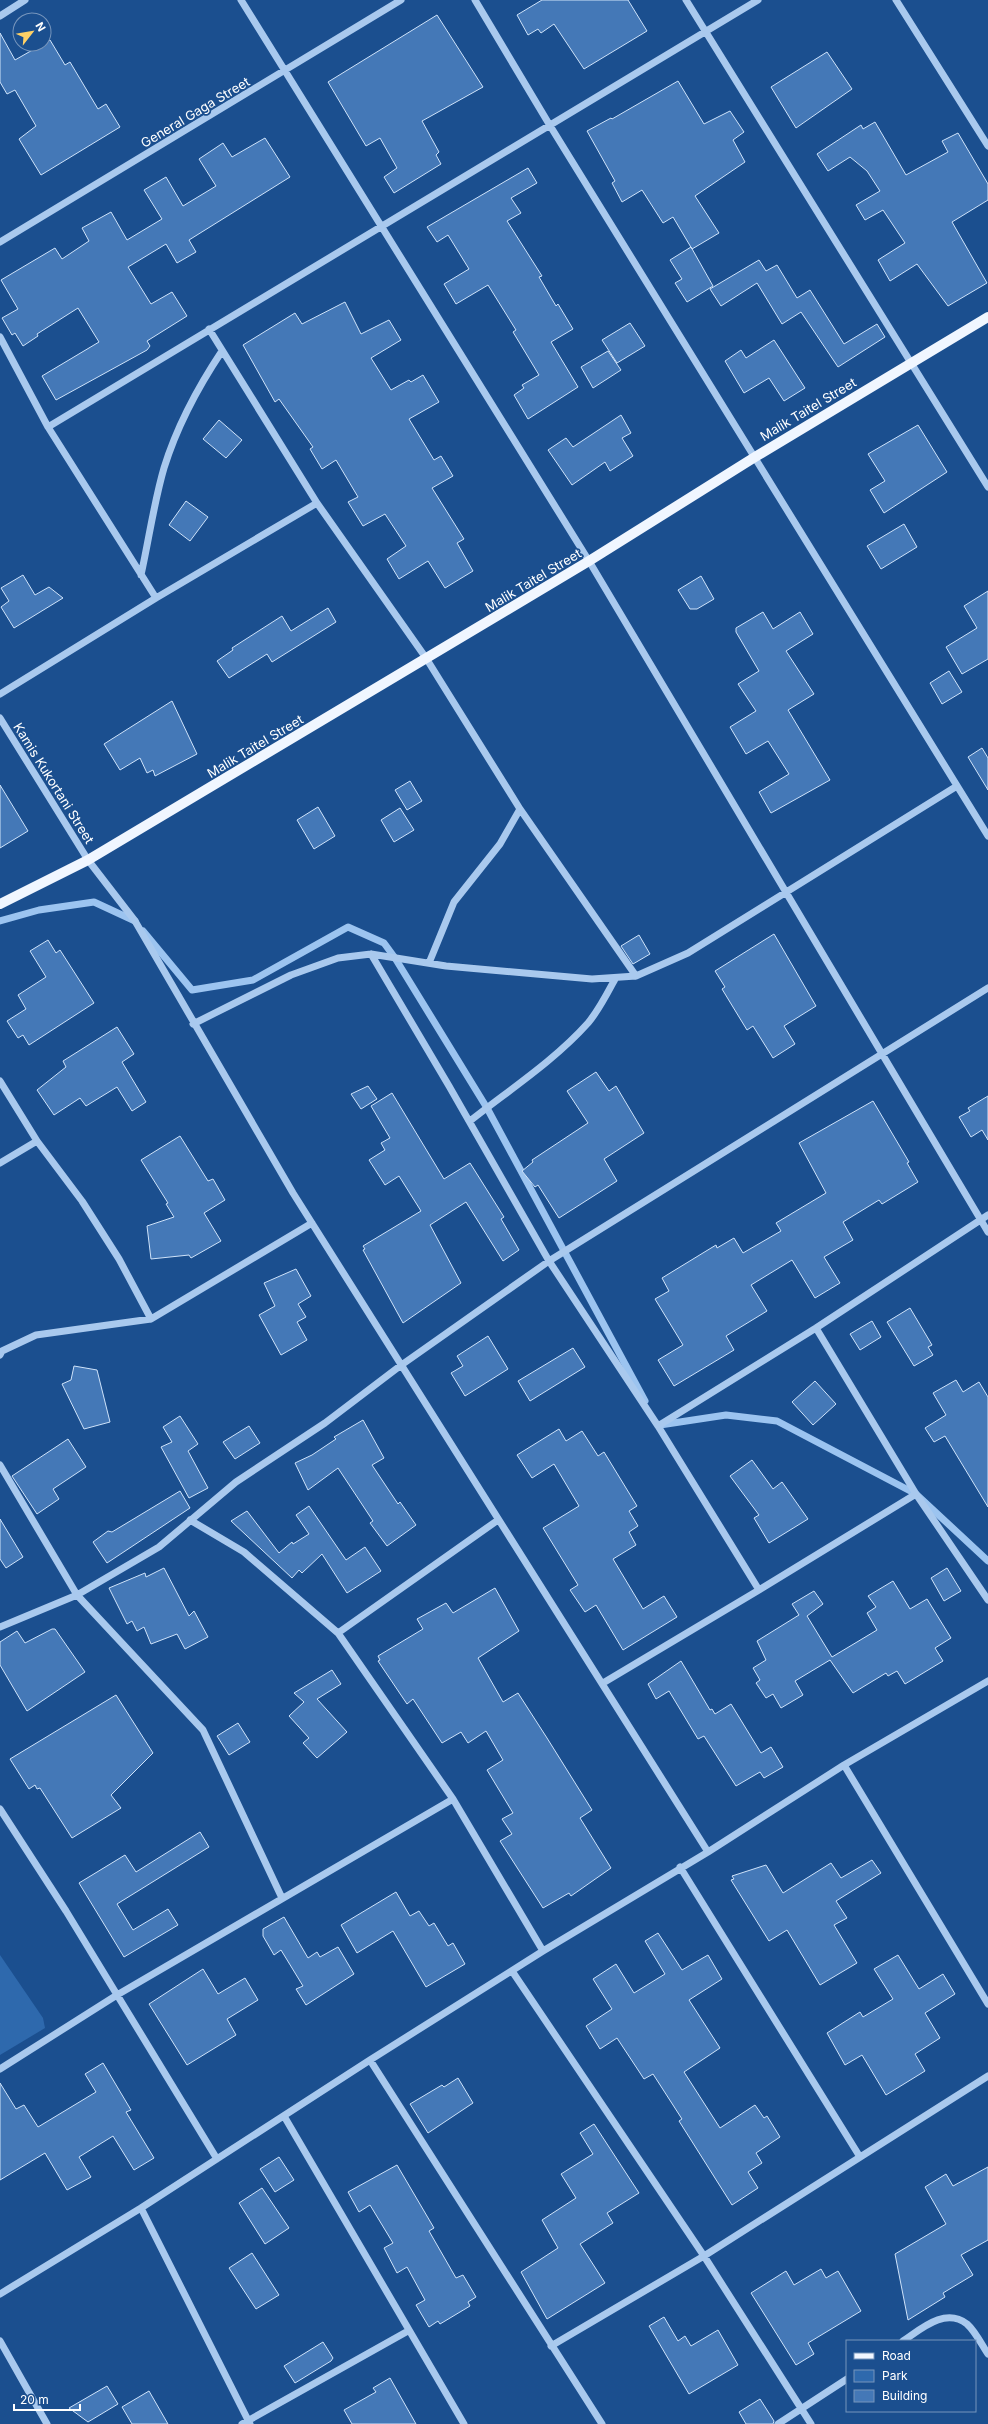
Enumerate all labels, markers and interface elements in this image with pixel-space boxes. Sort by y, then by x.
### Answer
north arrow [12,12,52,52]
text: N [32,20,49,34]
street label: General Gaga Street [138,73,252,151]
street label: Malik Taitel Street [757,374,859,444]
street label: Malik Taitel Street [482,545,584,615]
street label: Malik Taitel Street [204,711,306,781]
street label: Kamis Kukortani Street [10,720,98,846]
legend [846,2340,976,2412]
text: Road [882,2348,911,2363]
text: Park [882,2368,908,2383]
scale bar [14,2386,80,2412]
text: Building [882,2388,927,2403]
text: 20 m [20,2392,49,2407]

